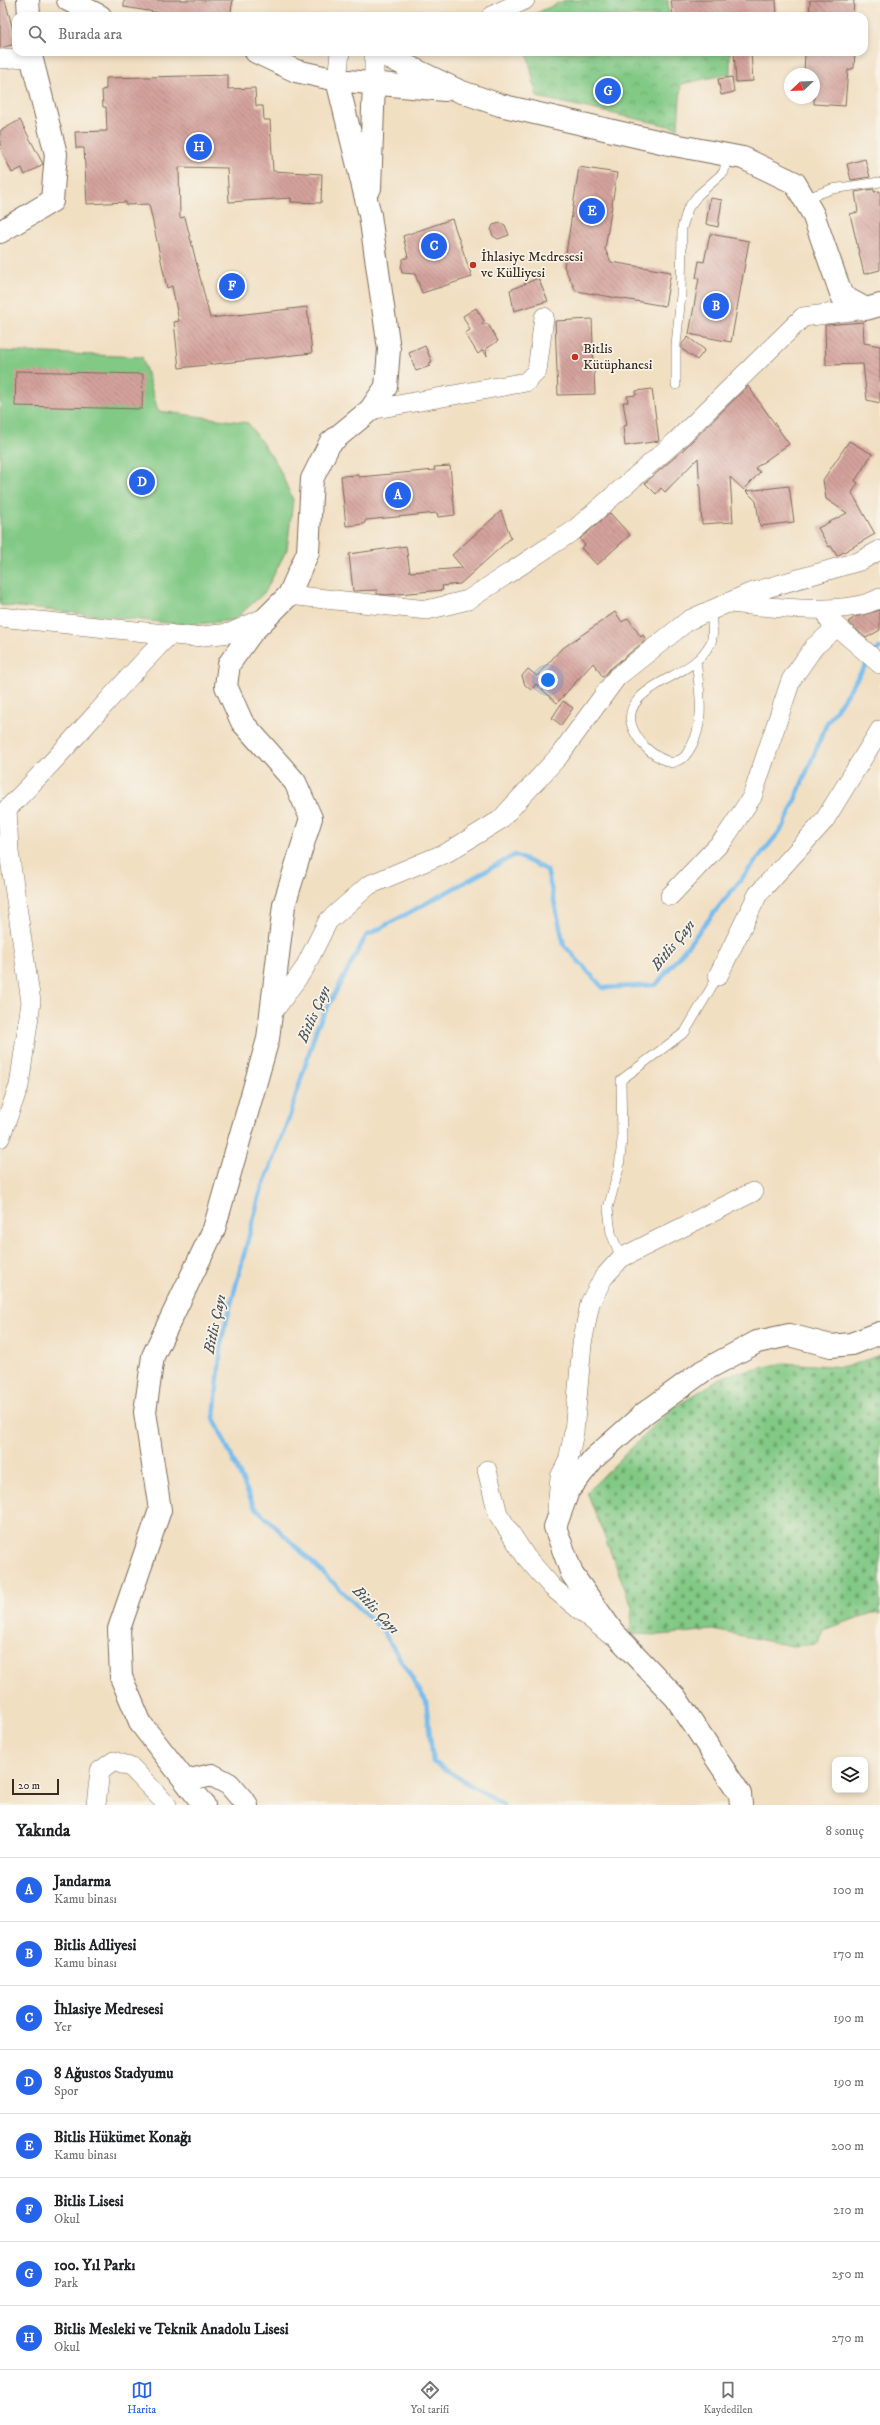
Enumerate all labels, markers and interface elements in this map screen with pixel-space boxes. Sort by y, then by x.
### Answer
search box [12,12,868,56]
icon: search [26,23,48,45]
text: Burada ara [58,25,122,44]
north arrow [784,68,820,104]
pin: G [595,76,621,106]
pin: H [186,132,212,162]
pin: E [579,196,605,226]
pin: C [421,231,447,261]
place label: İhlasiye Medresesi ve Külliyesi [480,248,584,282]
marker: İhlasiye Medresesi ve Külliyesi [468,260,478,270]
pin: F [219,271,245,301]
pin: B [703,291,729,321]
place label: Bitlis Kütüphanesi [583,340,653,374]
marker: Bitlis Kütüphanesi [570,352,580,362]
pin: D [129,467,155,497]
pin: A [385,480,411,510]
your location [538,670,558,690]
water label: Bitlis Çayı [646,916,699,975]
water label: Bitlis Çayı [293,983,335,1046]
water label: Bitlis Çayı [199,1293,231,1356]
water label: Bitlis Çayı [348,1581,403,1638]
map controls [832,1757,868,1793]
button: layers [832,1757,868,1793]
scale bar [12,1777,59,1796]
text: 20 m [18,1779,40,1793]
text: Yakında [16,1820,70,1842]
text: 8 sonuç [825,1823,864,1839]
text: Jandarma [54,1872,111,1891]
text: A [25,1882,33,1898]
text: 100 m [833,1882,864,1898]
text: Kamu binası [54,1891,117,1907]
text: Bitlis Adliyesi [54,1936,136,1955]
text: B [25,1946,33,1962]
text: 170 m [833,1946,864,1962]
text: Kamu binası [54,1955,117,1971]
text: İhlasiye Medresesi [54,2000,163,2019]
text: C [25,2010,33,2026]
text: 190 m [833,2010,864,2026]
text: Yer [54,2019,72,2035]
text: 8 Ağustos Stadyumu [54,2064,173,2083]
text: D [24,2074,34,2090]
text: 190 m [833,2074,864,2090]
text: Spor [54,2083,78,2099]
text: Bitlis Hükümet Konağı [54,2128,191,2147]
text: E [24,2138,34,2154]
text: 200 m [831,2138,864,2154]
text: Kamu binası [54,2147,117,2163]
text: Bitlis Lisesi [54,2192,124,2211]
text: F [25,2202,33,2218]
text: 210 m [833,2202,864,2218]
text: Okul [54,2211,80,2227]
text: 100. Yıl Parkı [54,2256,135,2275]
text: G [24,2266,34,2282]
text: 250 m [832,2266,864,2282]
text: Park [54,2275,78,2291]
text: Bitlis Mesleki ve Teknik Anadolu Lisesi [54,2320,289,2339]
text: H [24,2330,34,2346]
text: 270 m [832,2330,864,2346]
text: Okul [54,2339,80,2355]
tab: Harita [127,2379,156,2417]
tab: Yol tarifi [410,2379,449,2417]
tab: Kaydedilen [703,2379,753,2417]

